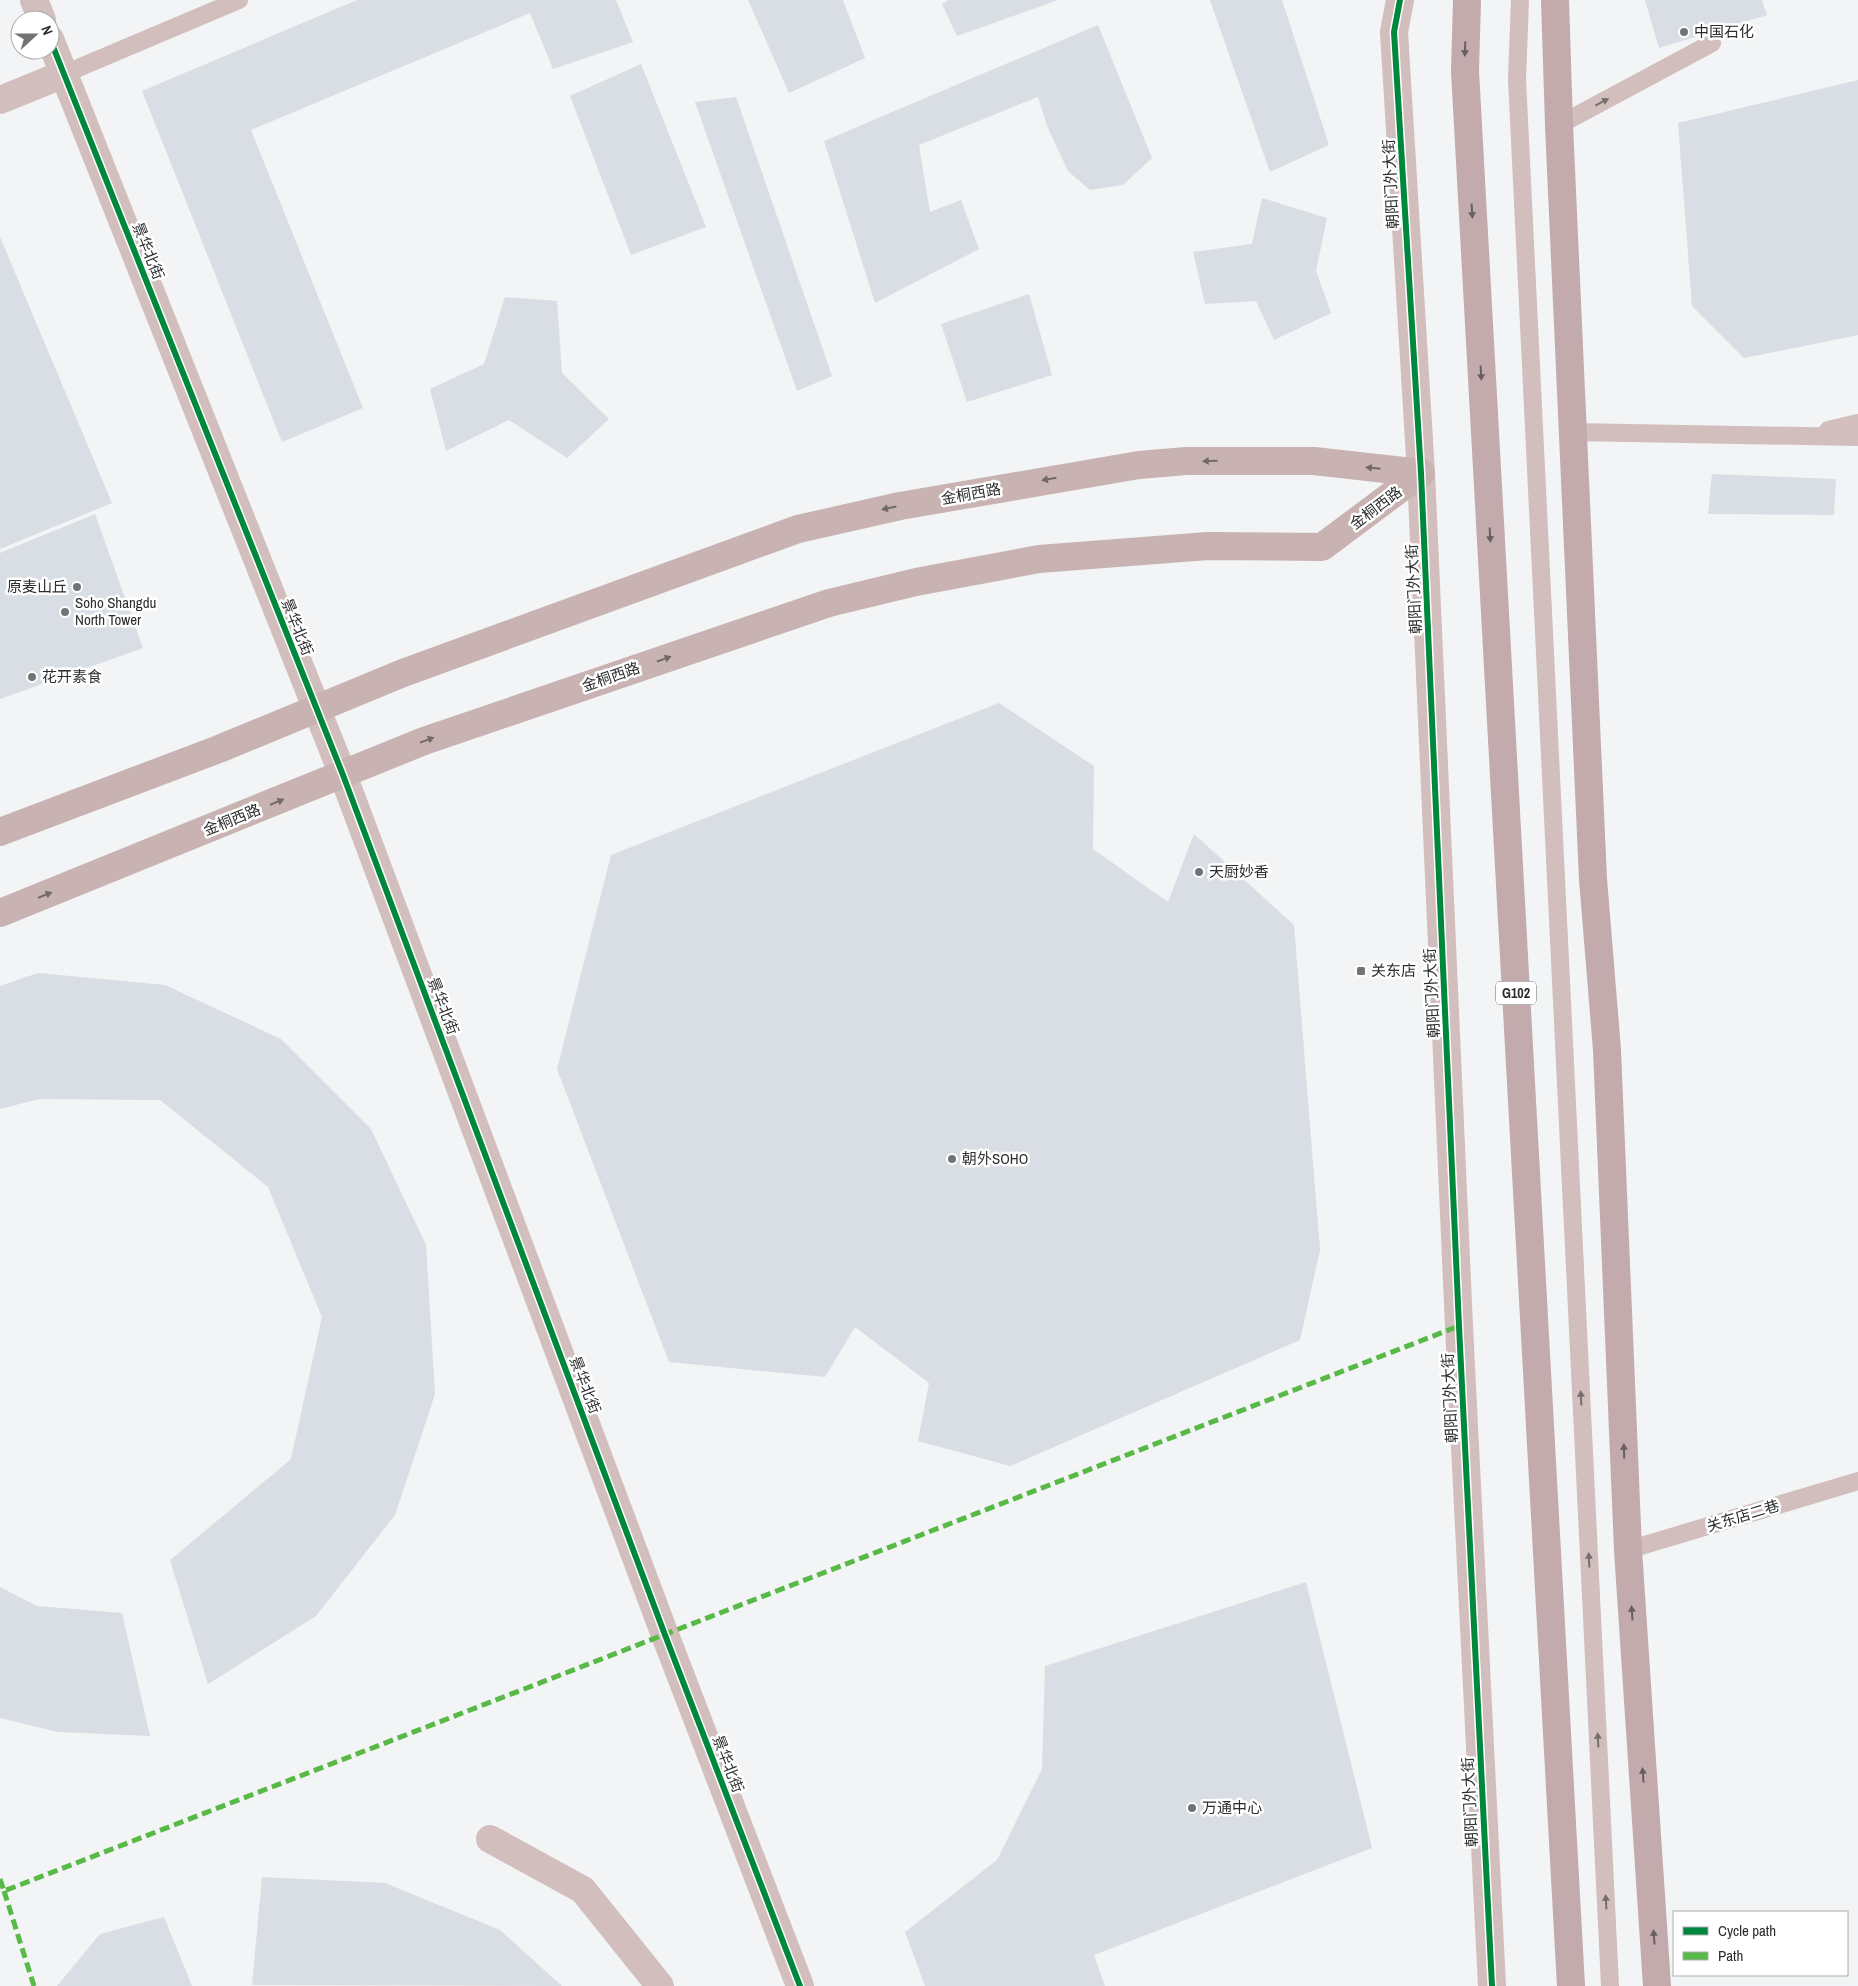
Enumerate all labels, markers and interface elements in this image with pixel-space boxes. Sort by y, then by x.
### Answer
north arrow [10,10,60,60]
place label: 中国石化 [1694,21,1754,42]
text: N [37,23,57,37]
marker: 中国石化 [1678,26,1690,38]
one-way arrow [1461,41,1469,57]
one-way arrow [1594,98,1609,106]
street label: 朝阳门外大街 [1378,139,1403,230]
one-way arrow [1469,203,1477,219]
street label: 景华北街 [127,219,169,283]
one-way arrow [1478,366,1486,382]
one-way arrow [1202,457,1218,465]
one-way arrow [1364,464,1380,472]
one-way arrow [1041,476,1057,484]
street label: 金桐西路 [940,478,1002,509]
street label: 金桐西路 [1345,481,1406,534]
one-way arrow [882,504,897,512]
one-way arrow [1487,528,1495,544]
street label: 朝阳门外大街 [1401,544,1426,635]
place label: 原麦山丘 [7,576,67,597]
marker: 原麦山丘 [71,581,83,593]
place label: Soho Shangdu North Tower [75,592,156,630]
street label: 景华北街 [276,595,318,659]
marker: Soho Shangdu North Tower [59,606,71,618]
one-way arrow [657,655,672,663]
street label: 金桐西路 [579,657,643,696]
place label: 花开素食 [42,666,102,687]
marker: 花开素食 [26,671,38,683]
one-way arrow [420,736,435,743]
one-way arrow [270,797,284,805]
street label: 金桐西路 [200,799,264,841]
place label: 天厨妙香 [1209,861,1269,882]
marker: 天厨妙香 [1193,866,1205,878]
one-way arrow [38,891,53,899]
street label: 朝阳门外大街 [1419,948,1444,1039]
place label: 关东店 [1371,960,1416,981]
marker: 关东店 [1355,965,1367,977]
street label: 景华北街 [423,974,464,1038]
road number: G102 [1496,981,1536,1004]
place label: 朝外SOHO [962,1148,1028,1169]
marker: 朝外SOHO [946,1153,958,1165]
street label: 景华北街 [565,1353,606,1417]
street label: 朝阳门外大街 [1437,1353,1462,1444]
one-way arrow [1577,1390,1585,1406]
one-way arrow [1620,1443,1628,1459]
street label: 关东店二巷 [1704,1495,1782,1537]
one-way arrow [1585,1552,1593,1568]
one-way arrow [1628,1605,1636,1621]
street label: 景华北街 [708,1732,749,1796]
one-way arrow [1593,1732,1601,1748]
street label: 朝阳门外大街 [1457,1757,1482,1848]
one-way arrow [1639,1767,1647,1783]
place label: 万通中心 [1202,1797,1262,1818]
marker: 万通中心 [1186,1802,1198,1814]
one-way arrow [1601,1894,1609,1910]
legend [1673,1911,1848,1976]
text: Cycle path [1718,1920,1776,1941]
one-way arrow [1650,1929,1658,1945]
text: Path [1718,1945,1743,1966]

